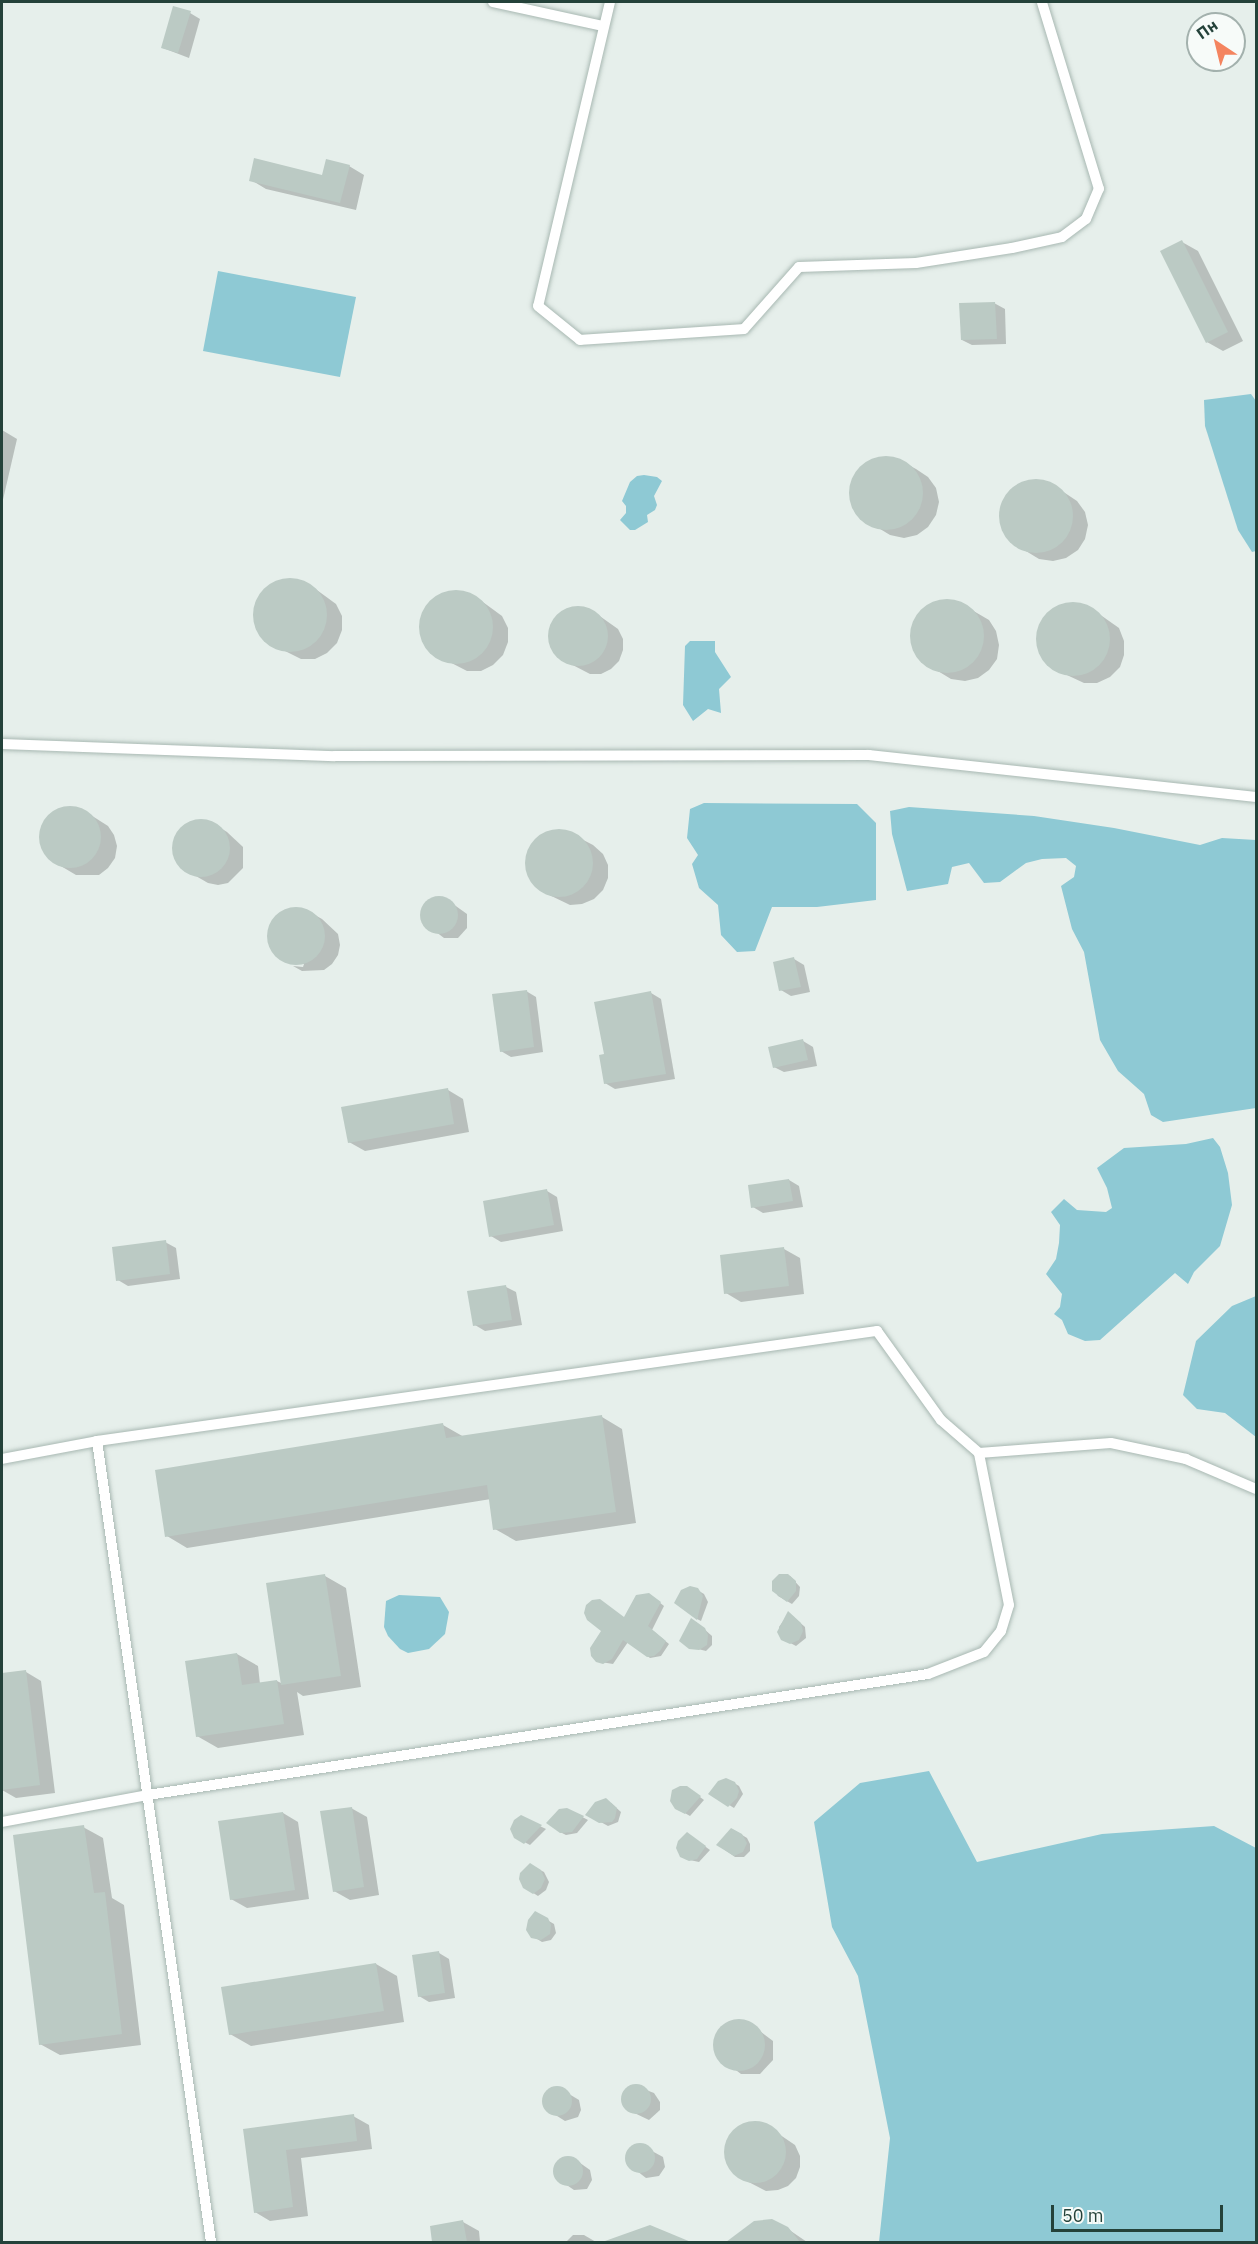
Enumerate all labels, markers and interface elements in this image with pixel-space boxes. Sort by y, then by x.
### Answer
north arrow [1186,12,1246,72]
text: Пн [1192,15,1221,43]
scale bar [1054,2193,1226,2231]
text: 50 m [1062,2204,1104,2227]

